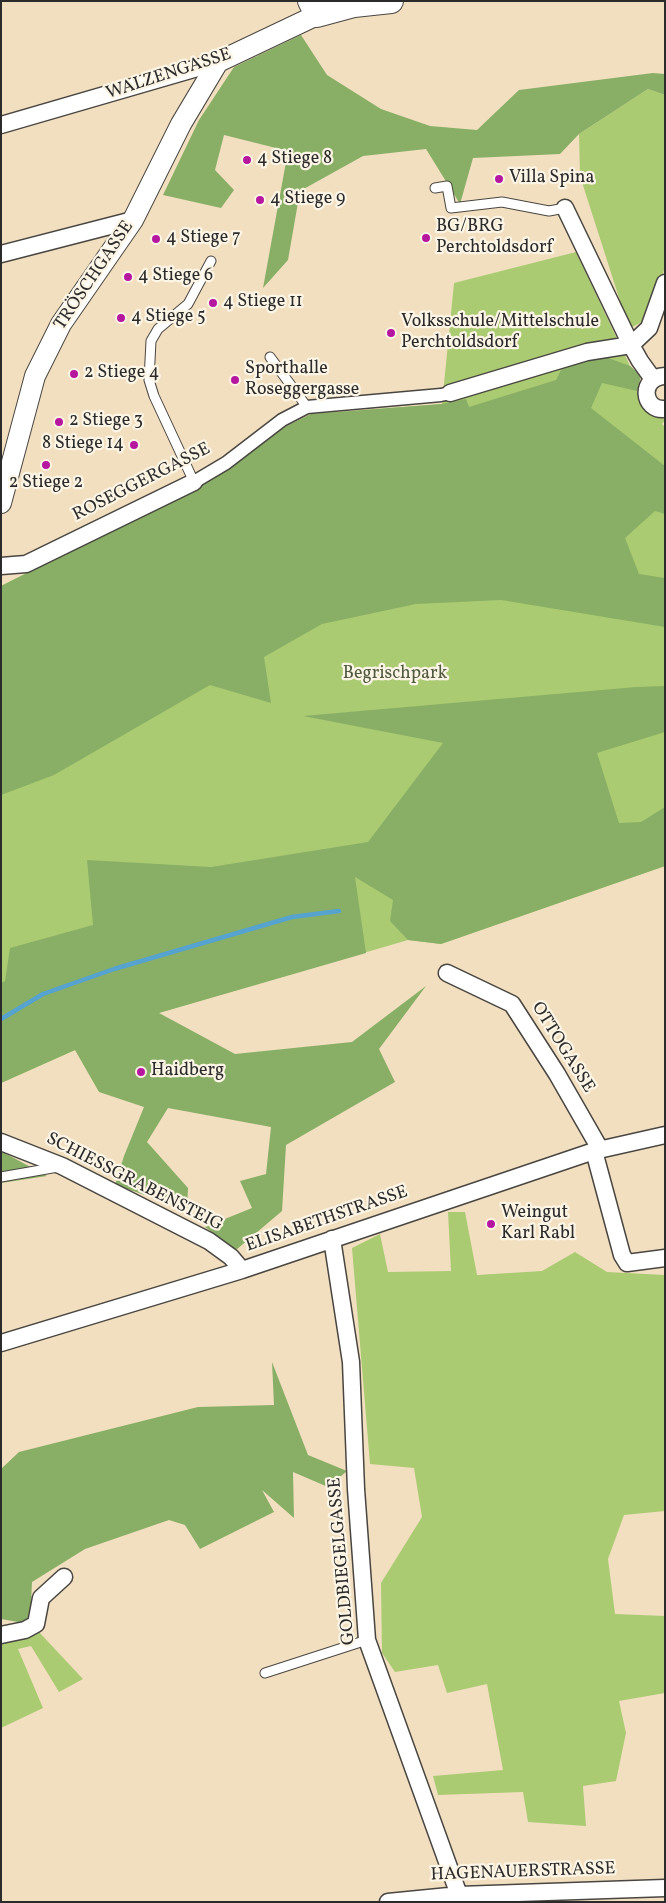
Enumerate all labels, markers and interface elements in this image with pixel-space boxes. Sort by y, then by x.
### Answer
street label: WALZENGASSE [104,45,234,105]
place label: 4 Stiege 8 [257,149,332,171]
marker: 4 Stiege 8 [241,154,253,166]
place label: Villa Spina [509,168,595,190]
marker: Villa Spina [493,173,505,185]
place label: 4 Stiege 9 [270,189,345,211]
marker: 4 Stiege 9 [254,194,266,206]
street label: TRÖSCHGASSE [51,217,139,335]
place label: BG/BRG Perchtoldsdorf [436,217,553,260]
place label: 4 Stiege 7 [166,228,241,250]
marker: BG/BRG Perchtoldsdorf [420,232,432,244]
marker: 4 Stiege 7 [150,233,162,245]
place label: 4 Stiege 6 [138,266,213,288]
marker: 4 Stiege 6 [122,271,134,283]
place label: 4 Stiege 11 [223,292,303,314]
marker: 4 Stiege 11 [207,297,219,309]
place label: 4 Stiege 5 [131,307,206,329]
marker: 4 Stiege 5 [115,312,127,324]
place label: Volksschule/Mittelschule Perchtoldsdorf [401,312,599,354]
marker: Volksschule/Mittelschule Perchtoldsdorf [385,327,397,339]
place label: Sporthalle Roseggergasse [245,359,359,402]
place label: 2 Stiege 4 [84,363,160,385]
marker: 2 Stiege 4 [68,368,80,380]
marker: Sporthalle Roseggergasse [229,374,241,386]
place label: 2 Stiege 3 [69,411,143,433]
marker: 2 Stiege 3 [53,416,65,428]
place label: 8 Stiege 14 [42,434,124,456]
street label: ROSEGGERGASSE [70,439,214,527]
marker: 8 Stiege 14 [128,439,140,451]
marker: 2 Stiege 2 [40,459,52,471]
place label: 2 Stiege 2 [9,473,83,495]
park label: Begrischpark [343,664,447,686]
street label: OTTOGASSE [526,999,598,1097]
place label: Haidberg [151,1061,224,1083]
marker: Haidberg [135,1066,147,1078]
street label: SCHIESSGRABENSTEIG [42,1129,226,1237]
street label: ELISABETHSTRASSE [243,1182,411,1258]
place label: Weingut Karl Rabl [501,1203,575,1246]
marker: Weingut Karl Rabl [485,1218,497,1230]
street label: GOLDBIEGELGASSE [325,1476,361,1646]
street label: HAGENAUERSTRASSE [430,1859,616,1887]

